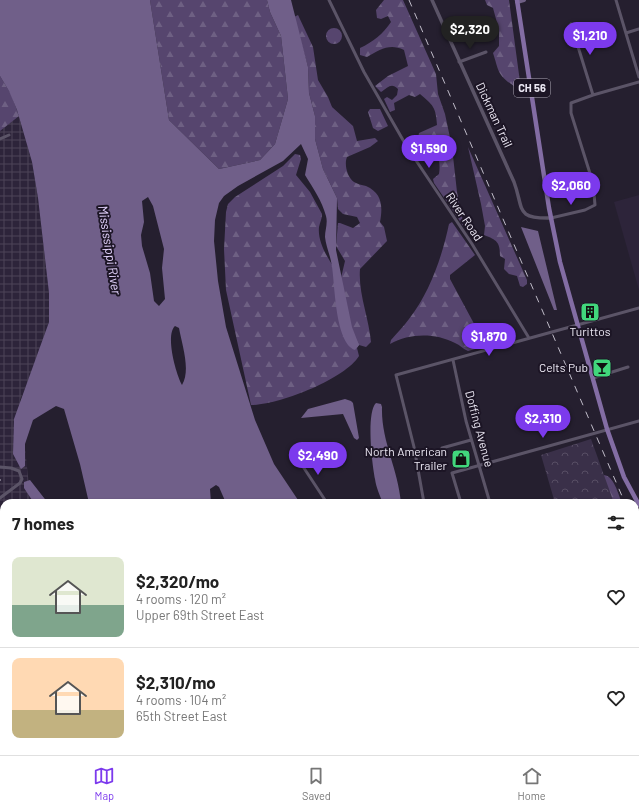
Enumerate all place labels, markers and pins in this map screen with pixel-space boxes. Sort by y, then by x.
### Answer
pin: $2,320 [437,16,503,50]
pin: $1,210 [557,22,623,56]
pin: $1,590 [396,135,462,169]
pin: $2,060 [538,172,604,206]
building icon: Turittos [579,301,601,323]
pin: $1,870 [456,323,522,357]
place label: Turittos [569,324,611,338]
bar icon: Celts Pub [591,357,613,379]
place label: Celts Pub [539,360,588,374]
pin: $2,310 [510,405,576,439]
pin: $2,490 [285,442,351,476]
place label: North American Trailer [365,444,448,472]
shop icon: North American Trailer [450,448,472,470]

